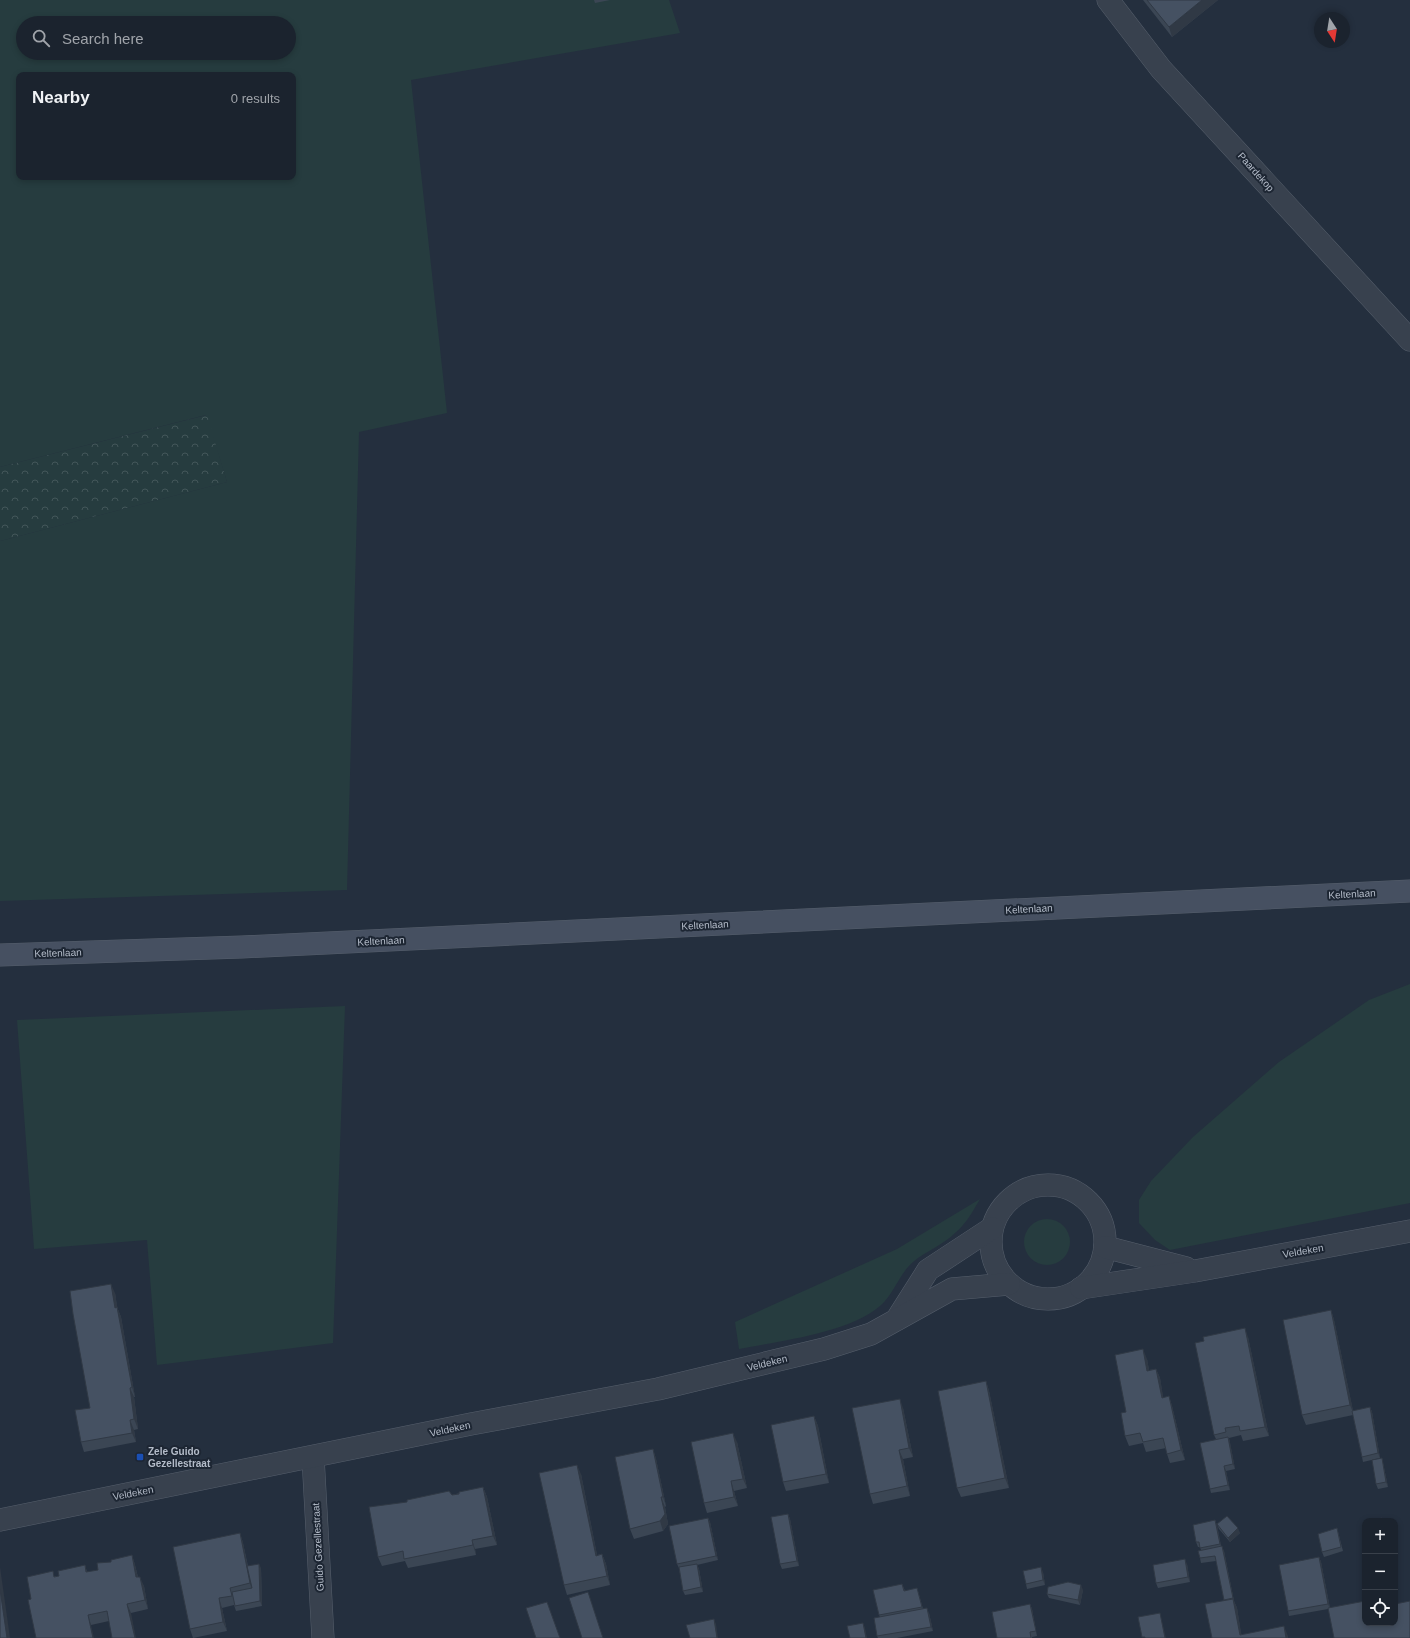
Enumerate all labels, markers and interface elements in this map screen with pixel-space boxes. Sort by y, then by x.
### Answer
north arrow [1314,12,1350,48]
search box [16,16,296,60]
icon: search [30,27,52,49]
text: Search here [62,30,144,47]
text: Nearby [32,88,90,107]
text: 0 results [231,91,280,106]
street label: Paardekop [1236,150,1277,194]
street label: Keltenlaan [1328,887,1376,901]
street label: Keltenlaan [1005,902,1053,916]
street label: Keltenlaan [681,918,729,932]
street label: Keltenlaan [357,934,405,948]
street label: Keltenlaan [34,947,82,959]
street label: Veldeken [1282,1242,1324,1260]
street label: Veldeken [746,1353,788,1373]
street label: Veldeken [429,1419,471,1439]
place label: Zele Guido Gezellestraat [148,1446,211,1469]
marker: Zele Guido Gezellestraat [135,1452,145,1462]
street label: Veldeken [112,1484,154,1502]
street label: Guido Gezellestraat [310,1502,326,1591]
map controls [1362,1518,1398,1626]
button: + [1362,1518,1398,1554]
button: − [1362,1554,1398,1590]
button: locate [1362,1590,1398,1626]

